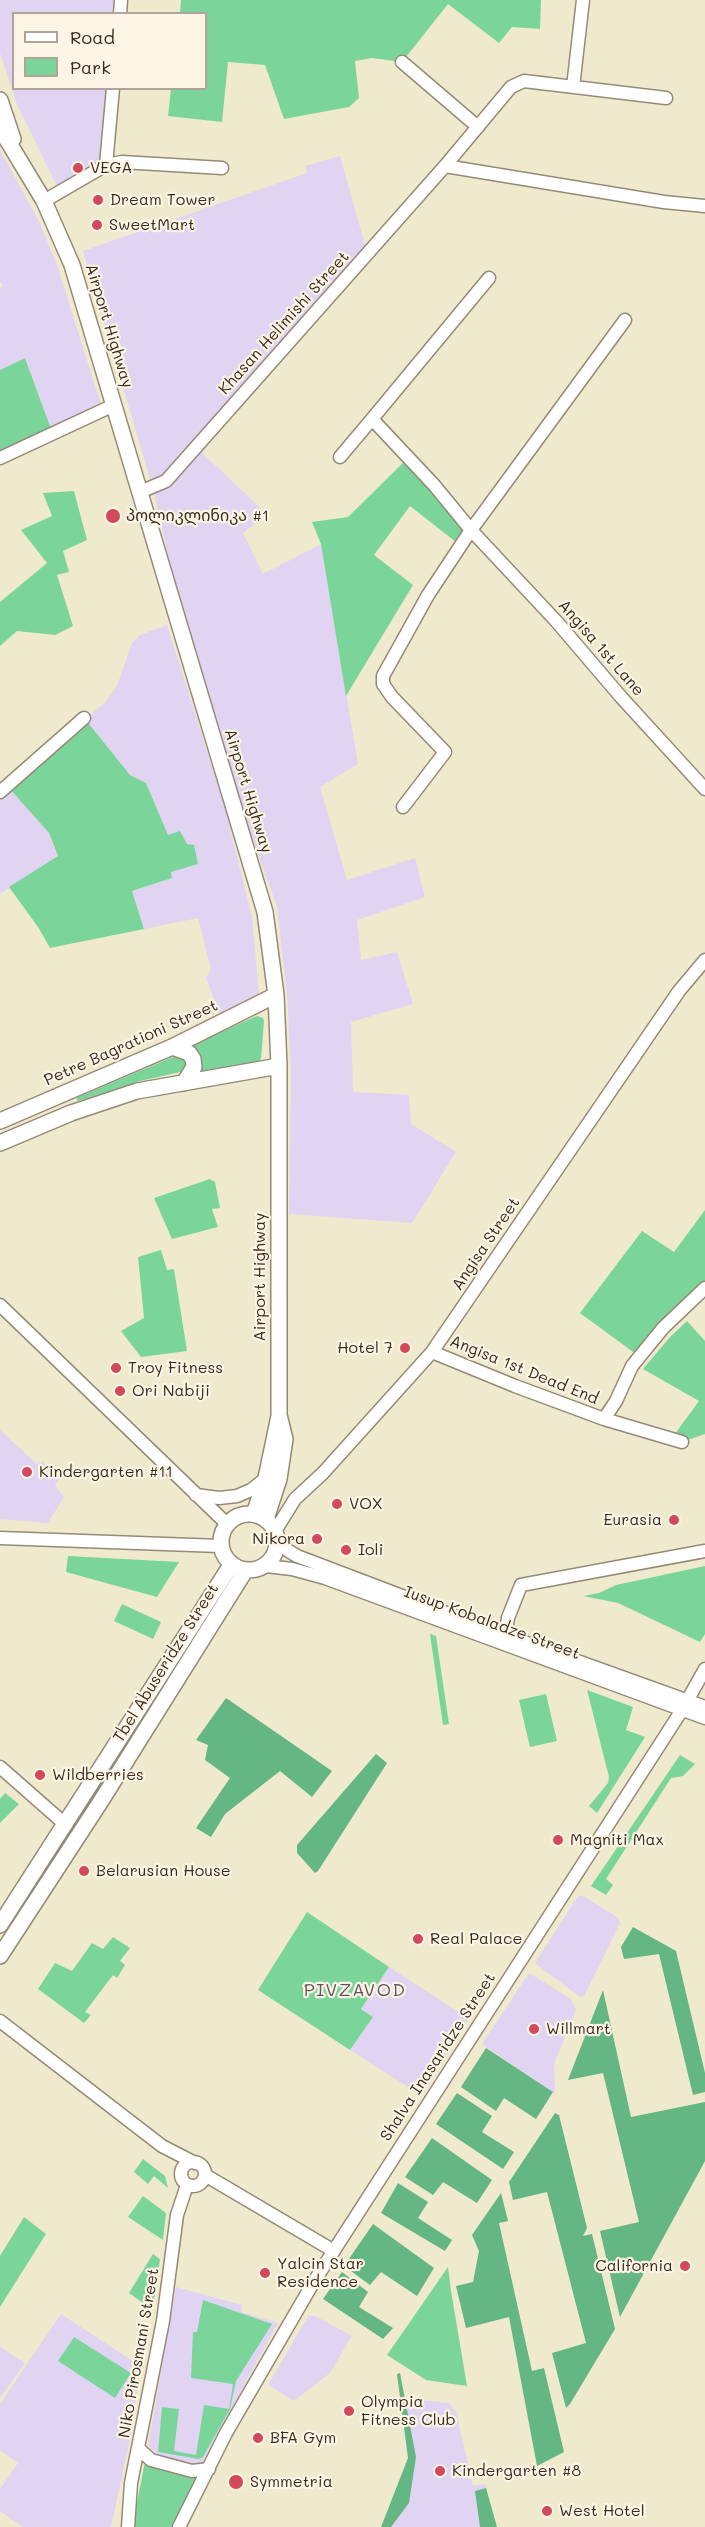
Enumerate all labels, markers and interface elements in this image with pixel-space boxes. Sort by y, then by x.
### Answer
legend [12,12,207,90]
text: Road [70,25,115,49]
text: Park [70,55,111,79]
place label: VEGA [90,158,132,178]
marker: VEGA [71,161,85,175]
place label: Dream Tower [110,190,216,210]
marker: Dream Tower [91,193,105,207]
place label: SweetMart [109,215,195,235]
marker: SweetMart [90,218,104,232]
street label: Khasan Helimishi Street [215,247,353,399]
street label: Airport Highway [81,262,137,390]
place label: პოლიკლინიკა #1 [126,506,269,526]
marker: პოლიკლინიკა #1 [104,507,122,525]
street label: Angisa 1st Lane [554,596,648,700]
street label: Airport Highway [220,727,276,855]
street label: Petre Bagrationi Street [41,996,221,1090]
street label: Angisa Street [448,1194,524,1294]
street label: Airport Highway [250,1213,270,1341]
street label: Angisa 1st Dead End [447,1331,601,1409]
place label: Hotel 7 [337,1338,393,1358]
marker: Hotel 7 [398,1341,412,1355]
place label: Troy Fitness [128,1358,223,1378]
marker: Troy Fitness [109,1361,123,1375]
place label: Ori Nabiji [132,1381,210,1401]
marker: Ori Nabiji [113,1384,127,1398]
place label: Kindergarten #11 [39,1462,173,1482]
marker: Kindergarten #11 [20,1465,34,1479]
place label: VOX [349,1494,383,1514]
marker: VOX [330,1497,344,1511]
place label: Eurasia [603,1510,662,1530]
marker: Eurasia [667,1513,681,1527]
place label: Nikora [252,1529,305,1549]
marker: Nikora [310,1532,324,1546]
place label: Ioli [358,1540,383,1560]
marker: Ioli [339,1543,353,1557]
street label: Tbel Abuseridze Street [109,1580,223,1746]
street label: Iusup Kobaladze Street [402,1582,582,1664]
place label: Wildberries [52,1765,144,1785]
marker: Wildberries [33,1768,47,1782]
place label: Magniti Max [570,1830,664,1850]
marker: Magniti Max [551,1833,565,1847]
place label: Belarusian House [96,1861,231,1881]
marker: Belarusian House [77,1864,91,1878]
place label: Real Palace [430,1929,522,1949]
marker: Real Palace [411,1932,425,1946]
street label: Shalva Inasaridze Street [376,1969,500,2145]
district label: PIVZAVOD [304,1979,406,2001]
place label: Willmart [546,2019,611,2039]
marker: Willmart [527,2022,541,2036]
place label: Yalcin Star Residence [277,2254,364,2292]
place label: California [595,2256,673,2276]
marker: California [678,2259,692,2273]
street label: Niko Pirosmani Street [115,2266,163,2440]
marker: Yalcin Star Residence [258,2266,272,2280]
place label: Olympia Fitness Club [361,2392,456,2430]
marker: Olympia Fitness Club [342,2404,356,2418]
place label: BFA Gym [270,2428,336,2448]
marker: BFA Gym [251,2431,265,2445]
place label: Kindergarten #8 [452,2461,581,2481]
marker: Kindergarten #8 [433,2464,447,2478]
place label: Symmetria [250,2472,333,2492]
marker: Symmetria [227,2473,245,2491]
place label: West Hotel [559,2501,645,2521]
marker: West Hotel [540,2504,554,2518]

